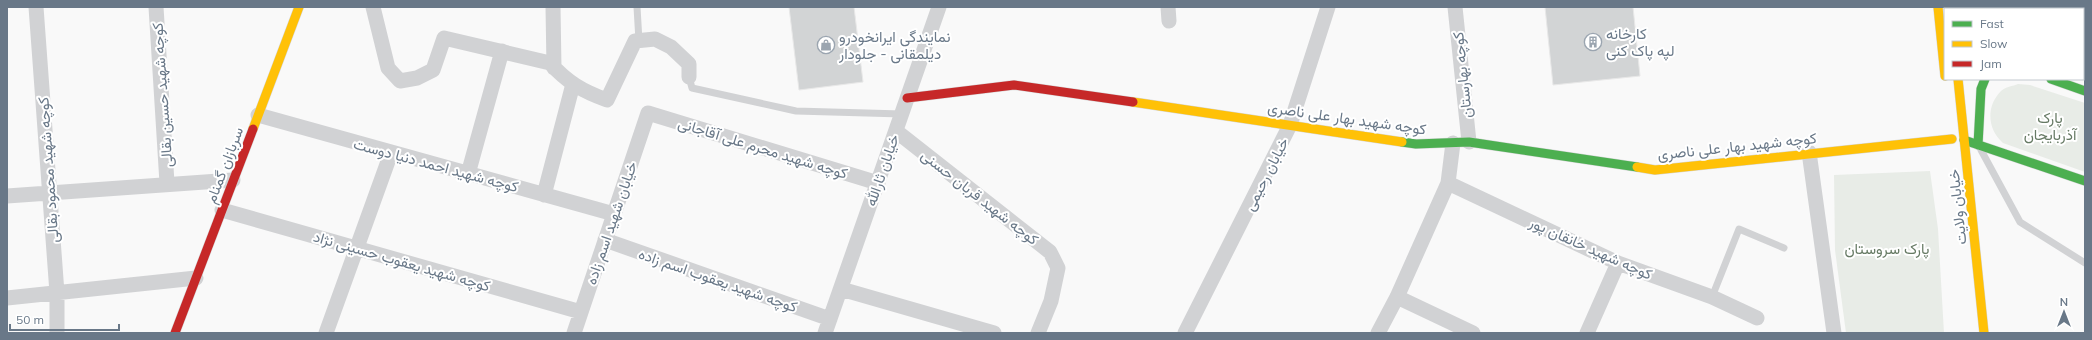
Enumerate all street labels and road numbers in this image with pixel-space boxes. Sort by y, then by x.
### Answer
street label: کوچه شهید حسین بقالی [147,22,178,168]
street label: کوچه بهارستان [1448,31,1477,119]
street label: کوچه شهید محمود بقالی [33,96,64,244]
street label: کوچه شهید بهار علی ناصری [1266,97,1428,140]
street label: کوچه شهید محرم علی آقاجانی [676,113,850,184]
street label: سربازان گمنام [201,124,248,206]
street label: کوچه شهید بهار علی ناصری [1656,128,1818,165]
street label: خیابان ثارالله [861,132,903,208]
street label: کوچه شهید احمد دنیا دوست [351,134,521,197]
street label: خیابان رحیمی [1239,134,1293,214]
street label: کوچه شهید قربان حسنی [917,145,1043,250]
street label: خیابان شهید اسم زاده [581,159,642,287]
street label: خیابان ولایت [1944,168,1970,246]
street label: کوچه شهید خانقان پور [1525,212,1656,285]
street label: کوچه شهید یعقوب حسینی نژاد [311,227,493,296]
street label: کوچه شهید یعقوب اسم زاده [636,244,800,317]

